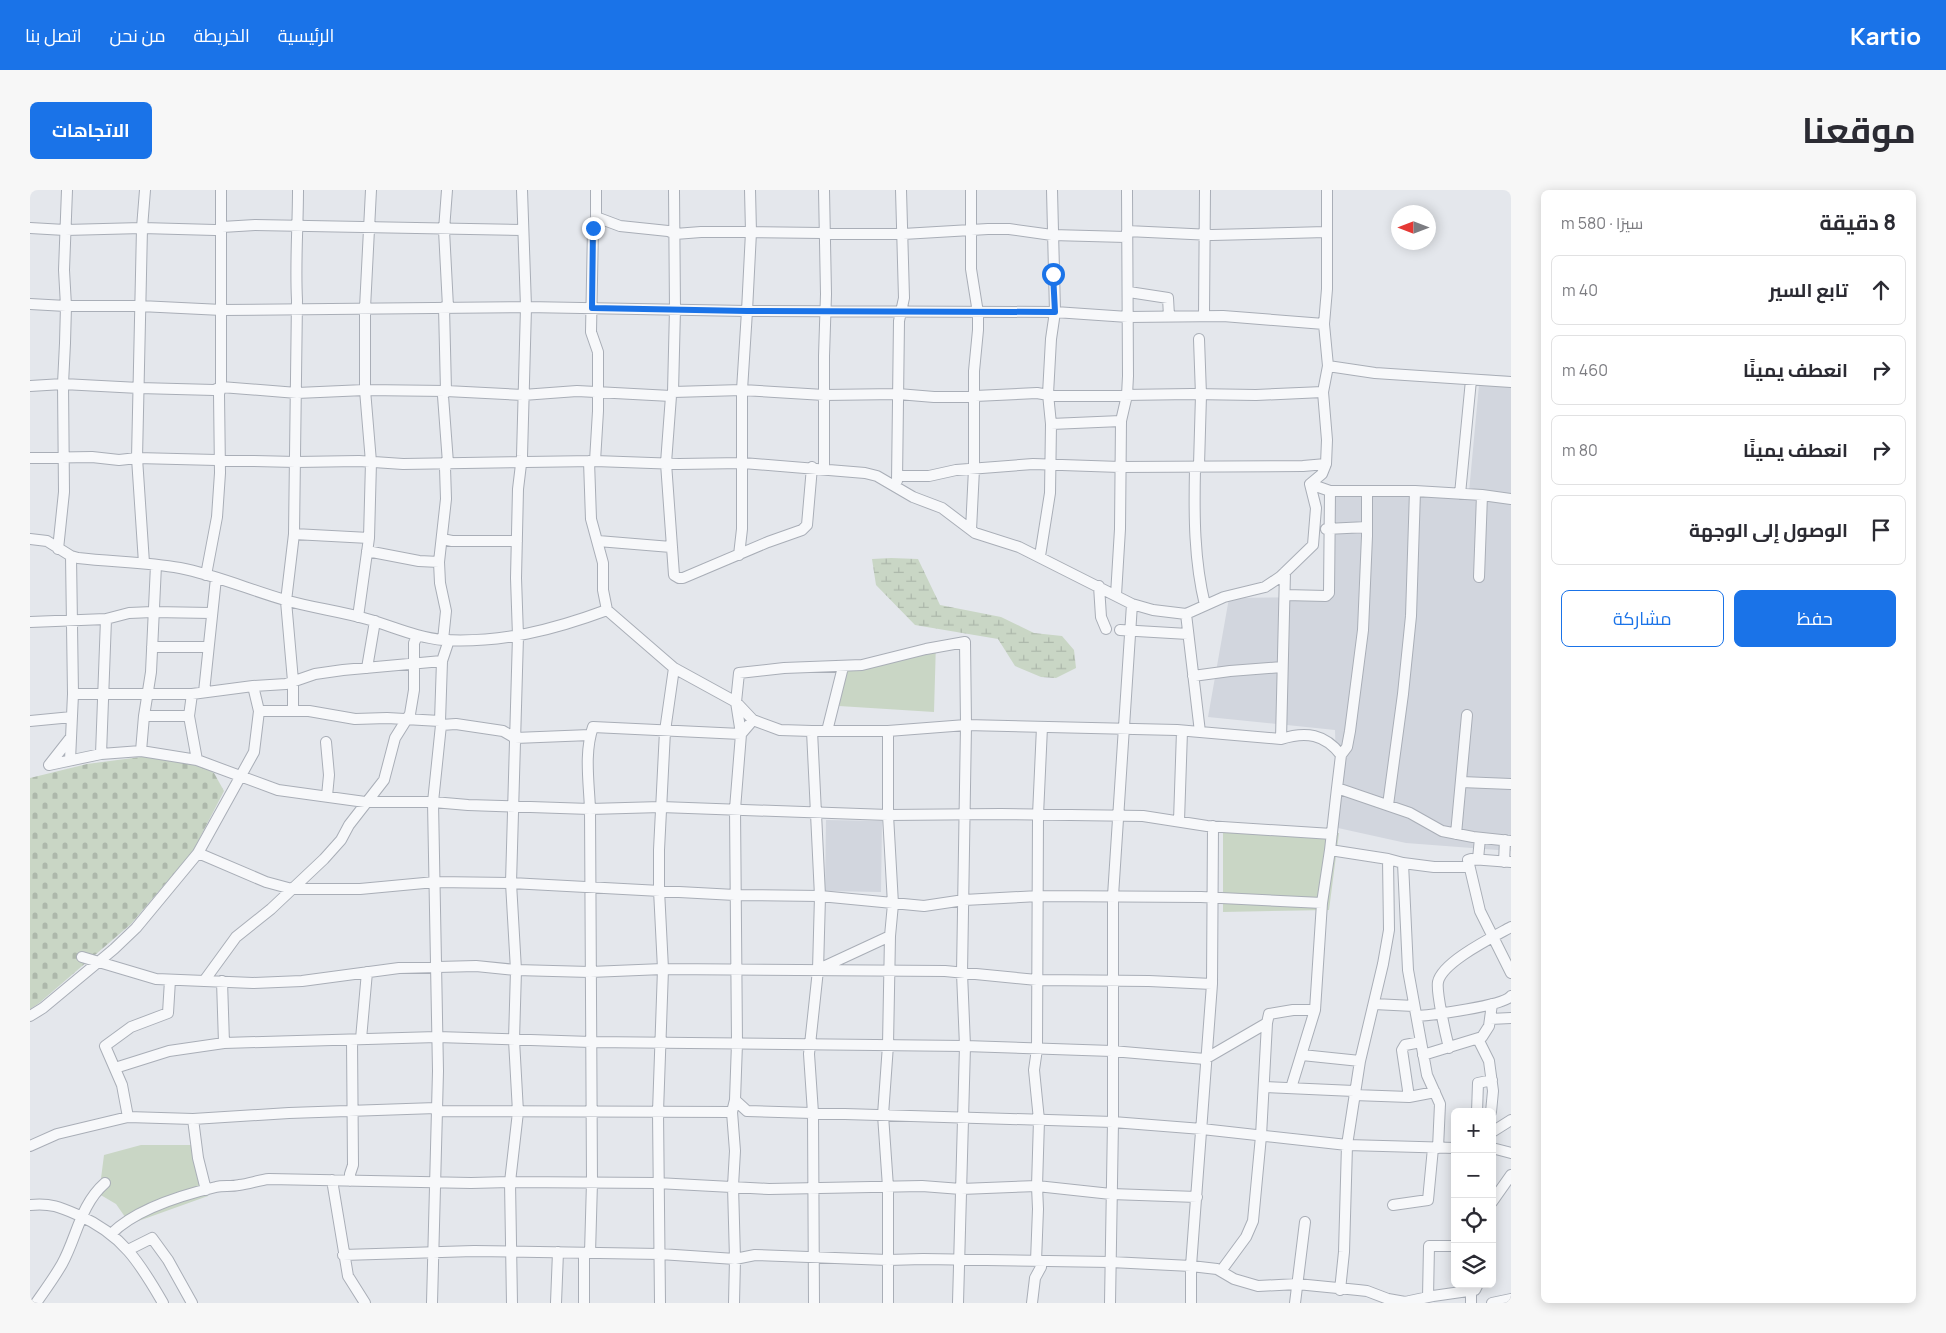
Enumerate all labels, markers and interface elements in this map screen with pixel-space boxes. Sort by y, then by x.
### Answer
text: Kartio [1850,19,1921,52]
text: اتصل بنا [25,23,82,47]
text: من نحن [110,23,166,47]
text: الخريطة [194,23,250,47]
text: الرئيسية [278,23,334,47]
button: الاتجاهات [30,102,152,159]
text: موقعنا [1802,106,1916,154]
north arrow [1391,205,1436,250]
text: 8 دقيقة [1820,208,1896,236]
text: سيرًا · 580 m [1561,212,1643,234]
route end [582,217,605,240]
route start [1042,263,1065,286]
icon: ahead [1867,276,1895,304]
text: تابع السير [1769,277,1848,303]
text: 40 m [1562,279,1598,301]
icon: right [1867,356,1895,384]
text: انعطف يمينًا [1743,357,1848,383]
text: 460 m [1562,359,1608,381]
icon: right [1867,436,1895,464]
text: انعطف يمينًا [1743,437,1848,463]
text: 80 m [1562,439,1598,461]
icon: arrive [1867,516,1895,544]
text: الوصول إلى الوجهة [1689,517,1848,543]
button: مشاركة [1561,590,1724,647]
button: حفظ [1734,590,1896,647]
map controls [1451,1108,1496,1288]
button: + [1451,1108,1496,1153]
button: − [1451,1153,1496,1198]
button: locate [1451,1198,1496,1243]
button: layers [1451,1243,1496,1288]

